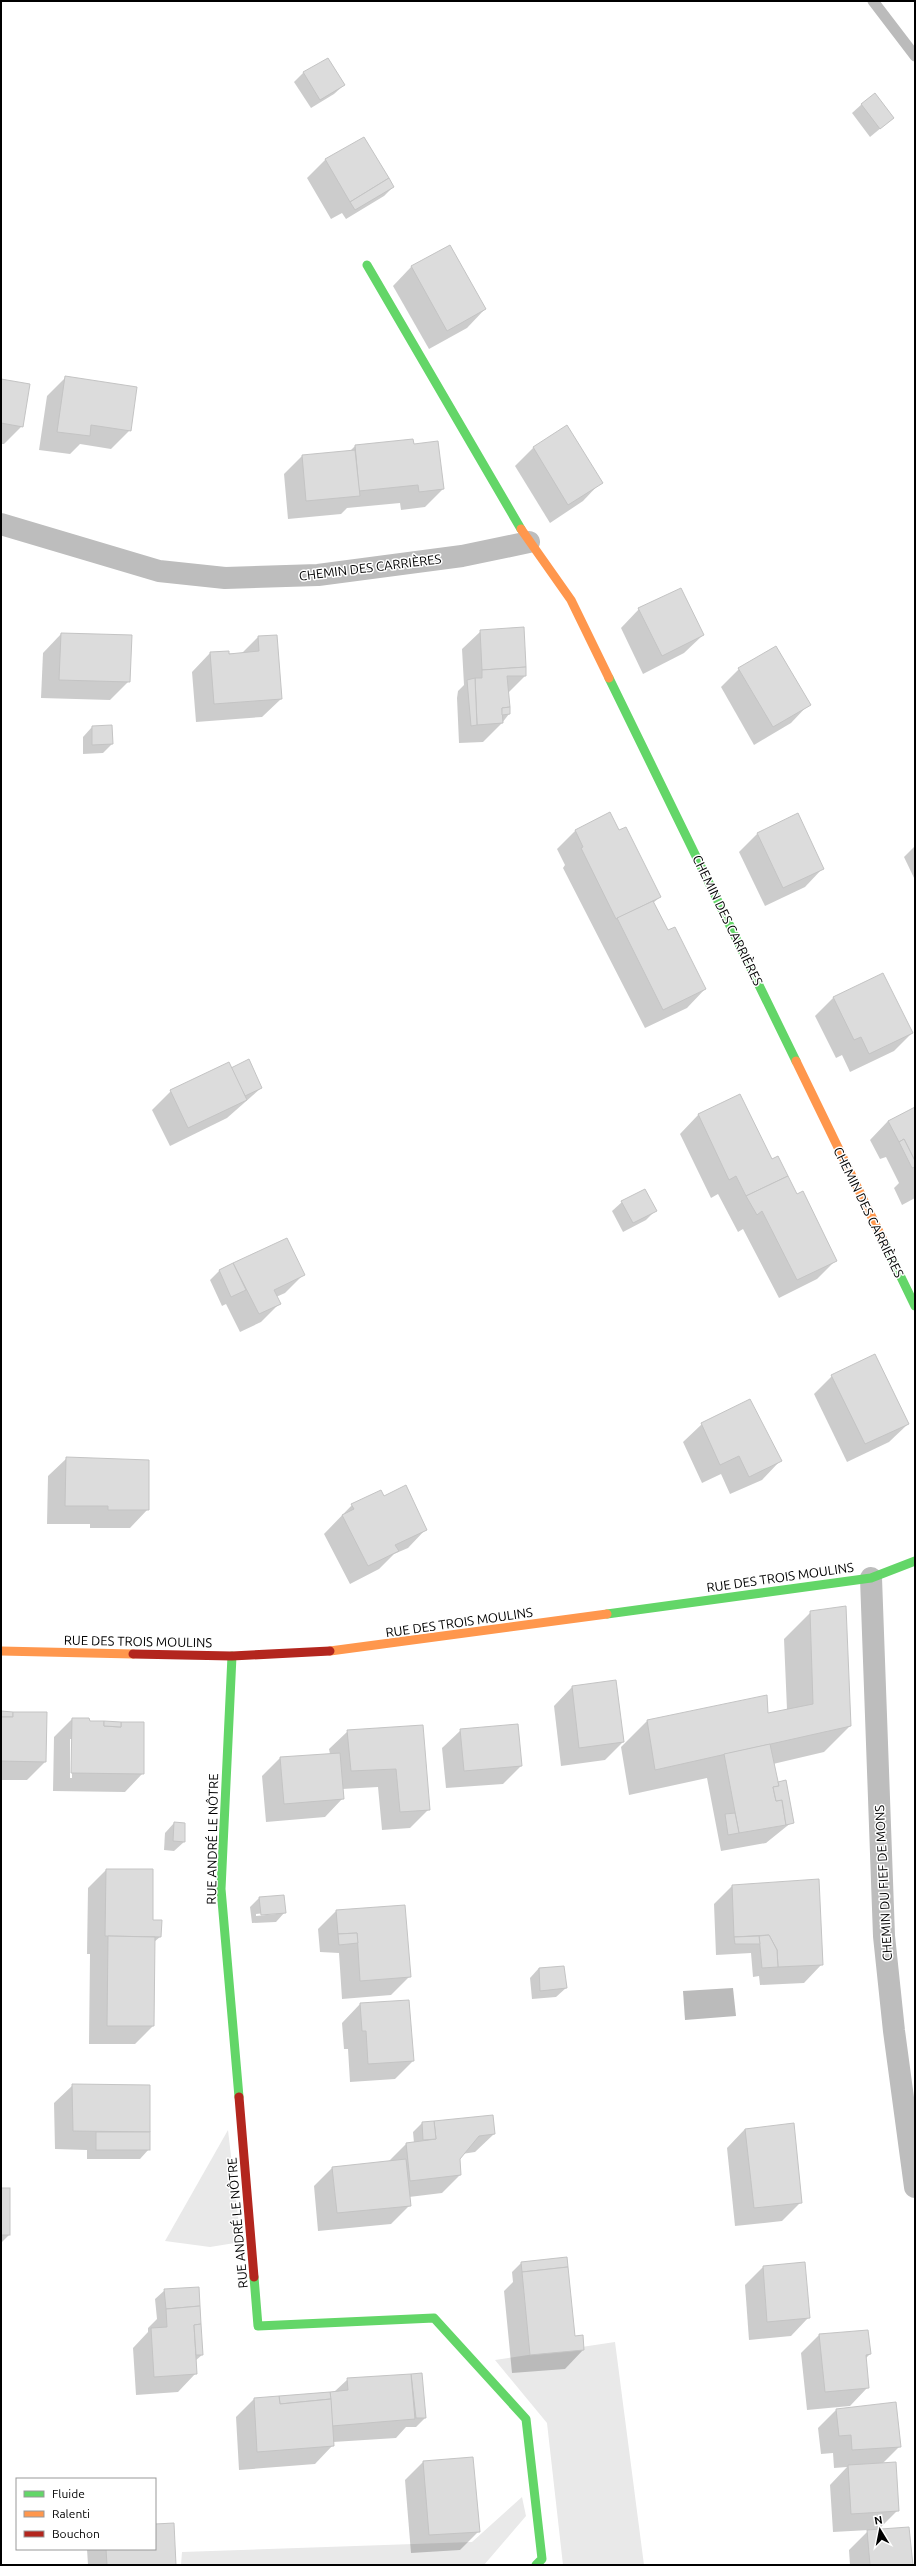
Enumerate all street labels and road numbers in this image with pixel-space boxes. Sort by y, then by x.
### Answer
street label: CHEMIN DES CARRIÈRES [298,550,442,583]
street label: CHEMIN DES CARRIÈRES [690,852,767,988]
street label: CHEMIN DES CARRIÈRES [831,1144,908,1280]
street label: RUE DES TROIS MOULINS [706,1560,855,1594]
street label: RUE DES TROIS MOULINS [385,1605,534,1639]
street label: RUE DES TROIS MOULINS [64,1633,212,1649]
street label: RUE ANDRÉ LE NÔTRE [203,1773,220,1905]
street label: CHEMIN DU FIEF DE MONS [872,1804,894,1961]
street label: RUE ANDRÉ LE NÔTRE [223,2157,250,2289]

